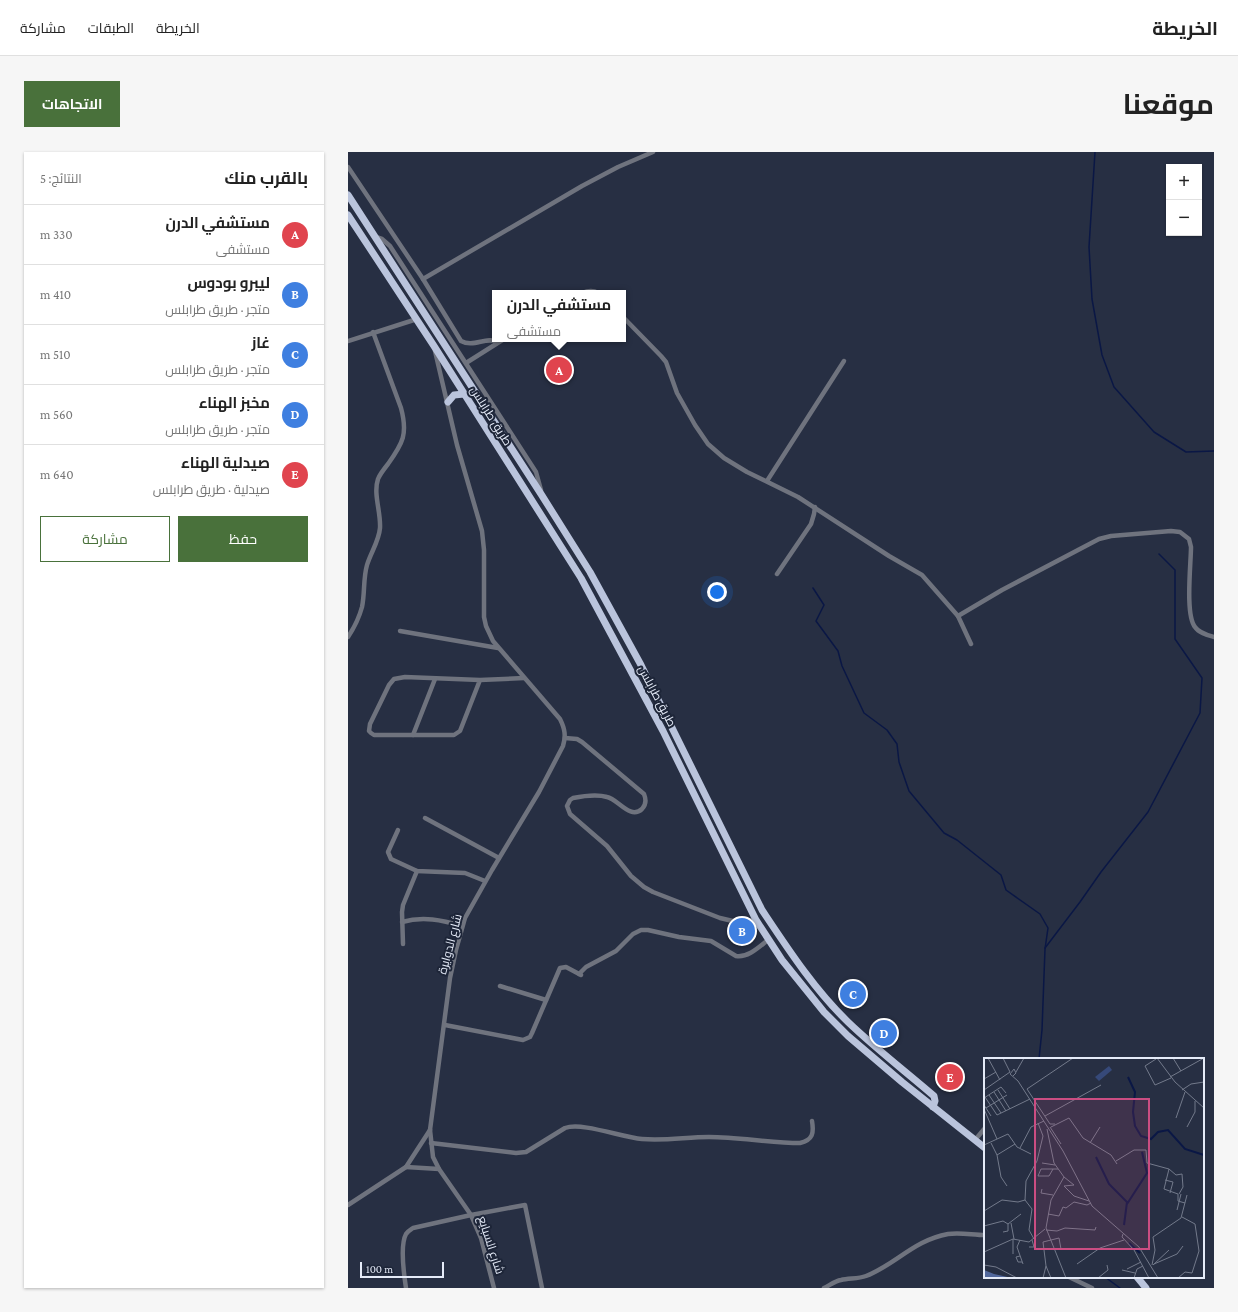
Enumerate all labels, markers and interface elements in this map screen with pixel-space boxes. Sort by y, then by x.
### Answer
text: الخريطة [1152,18,1218,39]
text: مشاركة [20,20,66,36]
text: الطبقات [88,20,134,36]
text: الخريطة [156,20,200,36]
button: الاتجاهات [24,81,120,127]
text: موقعنا [1123,89,1214,120]
map controls [1166,164,1202,236]
button: + [1166,164,1202,200]
text: بالقرب منك [225,169,308,188]
text: النتائج: 5 [40,171,82,186]
button: − [1166,200,1202,236]
text: مستشفي الدرن [166,215,270,231]
text: 330 m [40,227,73,242]
text: A [291,227,299,242]
text: مستشفى [216,242,270,257]
text: ليبرو بودوس [187,275,270,291]
text: 410 m [40,287,71,302]
text: B [291,287,299,302]
popup [492,290,626,342]
text: مستشفي الدرن [507,297,611,313]
text: متجر · طريق طرابلس [165,302,270,317]
text: مستشفى [507,324,561,339]
text: غاز [251,335,270,351]
text: 510 m [40,347,71,362]
text: C [291,347,299,362]
pin: A [546,355,572,385]
text: متجر · طريق طرابلس [165,362,270,377]
street label: طريق طرابلس [467,384,515,448]
text: مخبز الهناء [199,395,270,411]
text: 560 m [40,407,73,422]
text: D [291,407,300,422]
text: متجر · طريق طرابلس [165,422,270,437]
text: صيدلية الهناء [181,455,270,471]
text: 640 m [40,467,73,482]
text: E [291,467,299,482]
text: صيدلية · طريق طرابلس [153,482,270,497]
button: مشاركة [40,516,170,562]
button: حفظ [178,516,308,562]
your location [707,582,727,602]
street label: طريق طرابلس [635,663,679,729]
street label: شارع الدوايرة [435,912,466,976]
pin: B [729,916,755,946]
pin: C [840,979,866,1009]
pin: D [871,1018,897,1048]
inset map [984,1058,1204,1278]
pin: E [937,1062,963,1092]
street label: شارع السبايع [474,1214,507,1276]
scale bar [360,1260,444,1279]
text: 100 m [366,1263,393,1275]

